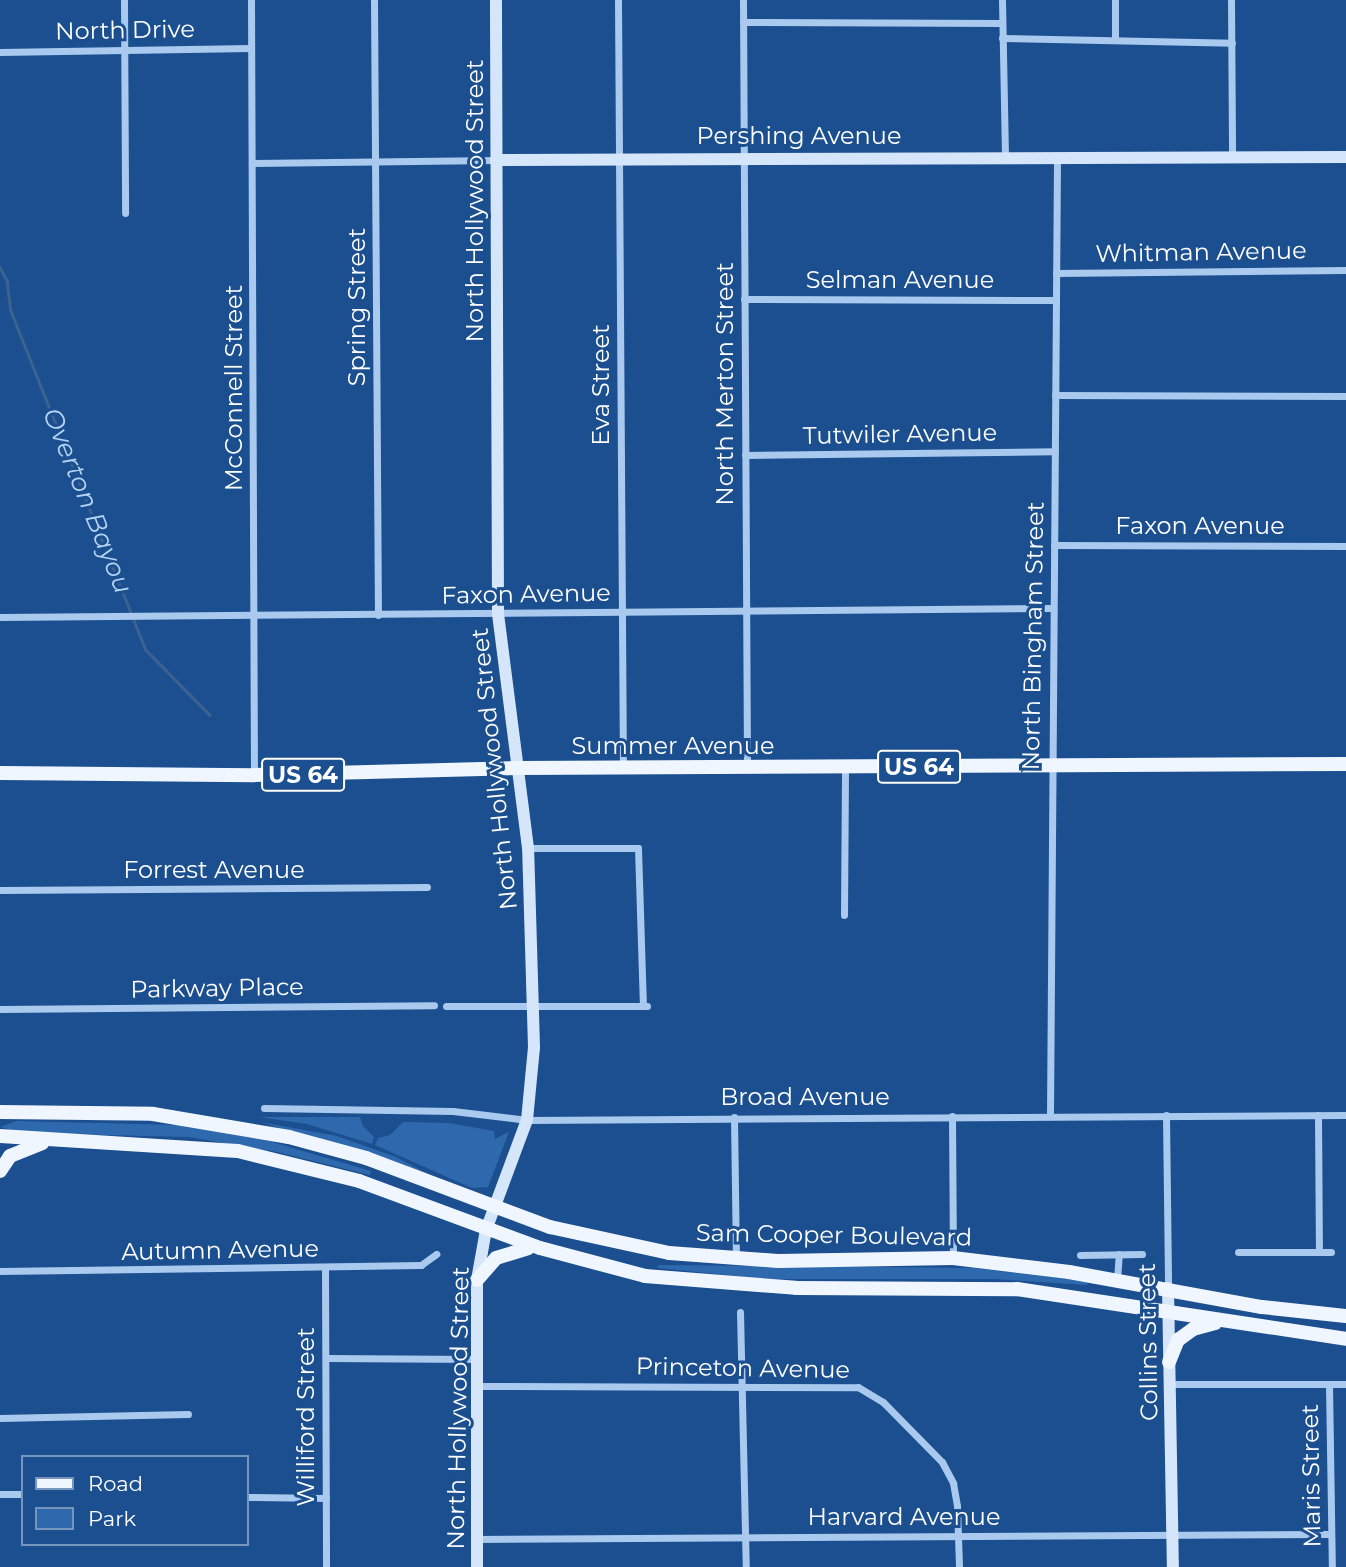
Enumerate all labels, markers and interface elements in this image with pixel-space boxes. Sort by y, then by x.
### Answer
street label: North Drive [55,14,195,46]
street label: North Hollywood Street [461,59,489,343]
street label: Pershing Avenue [697,122,901,150]
street label: Spring Street [343,228,371,386]
street label: Whitman Avenue [1095,236,1307,268]
street label: North Merton Street [711,262,739,506]
street label: Selman Avenue [806,266,994,294]
street label: McConnell Street [220,285,248,491]
street label: Eva Street [587,324,615,446]
water label: Overton Bayou [36,404,138,598]
street label: Tutwiler Avenue [803,418,997,450]
street label: North Bingham Street [1016,501,1050,771]
street label: Faxon Avenue [1115,512,1285,540]
street label: Faxon Avenue [441,578,611,610]
street label: North Hollywood Street [465,627,523,911]
street label: Summer Avenue [572,732,774,760]
road number: US 64 [877,748,961,786]
road number: US 64 [261,755,345,794]
street label: Forrest Avenue [123,856,305,884]
street label: Parkway Place [130,972,304,1004]
street label: Broad Avenue [720,1083,890,1111]
street label: Sam Cooper Boulevard [696,1218,972,1252]
street label: Autumn Avenue [121,1234,319,1266]
street label: Collins Street [1132,1263,1164,1421]
street label: North Hollywood Street [441,1266,475,1550]
street label: Williford Street [292,1327,320,1507]
street label: Princeton Avenue [636,1352,850,1384]
street label: Maris Street [1295,1404,1327,1548]
legend [21,1455,248,1546]
text: Road [88,1471,143,1496]
street label: Harvard Avenue [808,1503,1000,1531]
text: Park [88,1506,136,1531]

